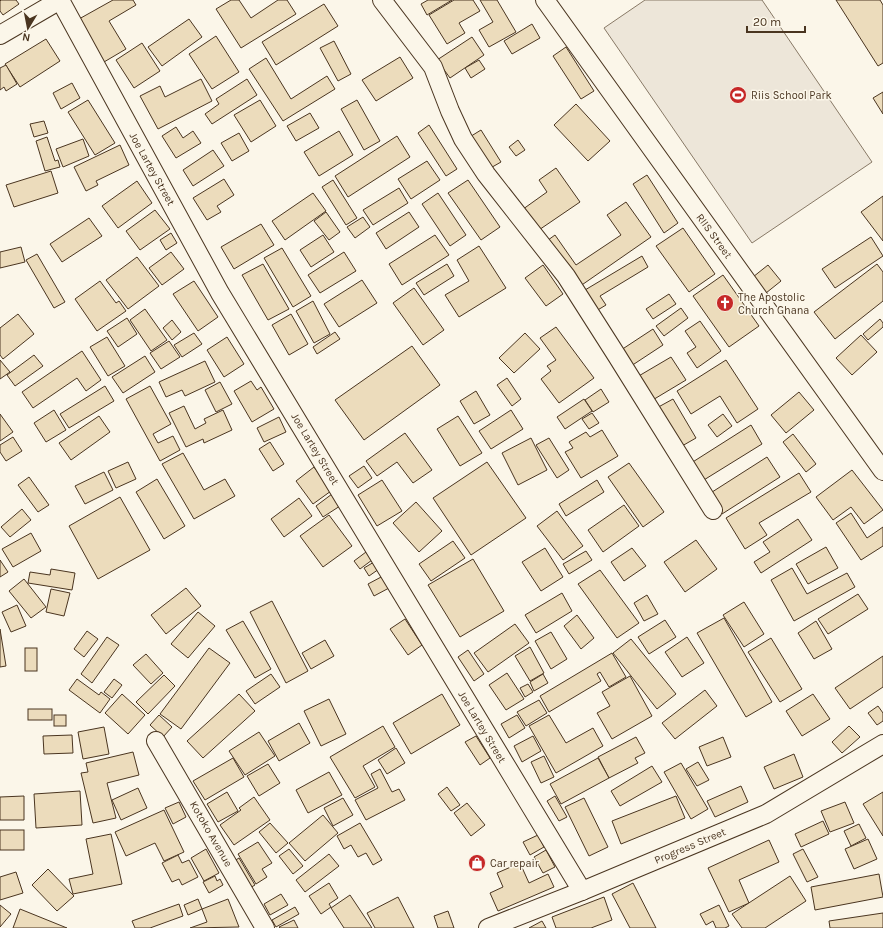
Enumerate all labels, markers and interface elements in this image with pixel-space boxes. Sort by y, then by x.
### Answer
north arrow [8,8,48,48]
scale bar [747,8,805,34]
text: 20 m [753,15,781,29]
text: N [21,30,31,44]
sports icon: Riis School Park [728,85,748,105]
place label: Riis School Park [751,89,832,102]
street label: Joe Lartey Street [127,130,177,208]
street label: RIIS Street [693,211,735,261]
place label: The Apostolic Church Ghana [738,291,809,317]
church icon: The Apostolic Church Ghana [715,293,735,313]
street label: Joe Lartey Street [288,411,342,487]
street label: Joe Lartey Street [455,689,509,765]
street label: Kotoko Avenue [187,799,235,870]
street label: Progress Street [652,825,728,867]
shop icon: Car repair [467,853,487,873]
place label: Car repair [490,857,539,870]

